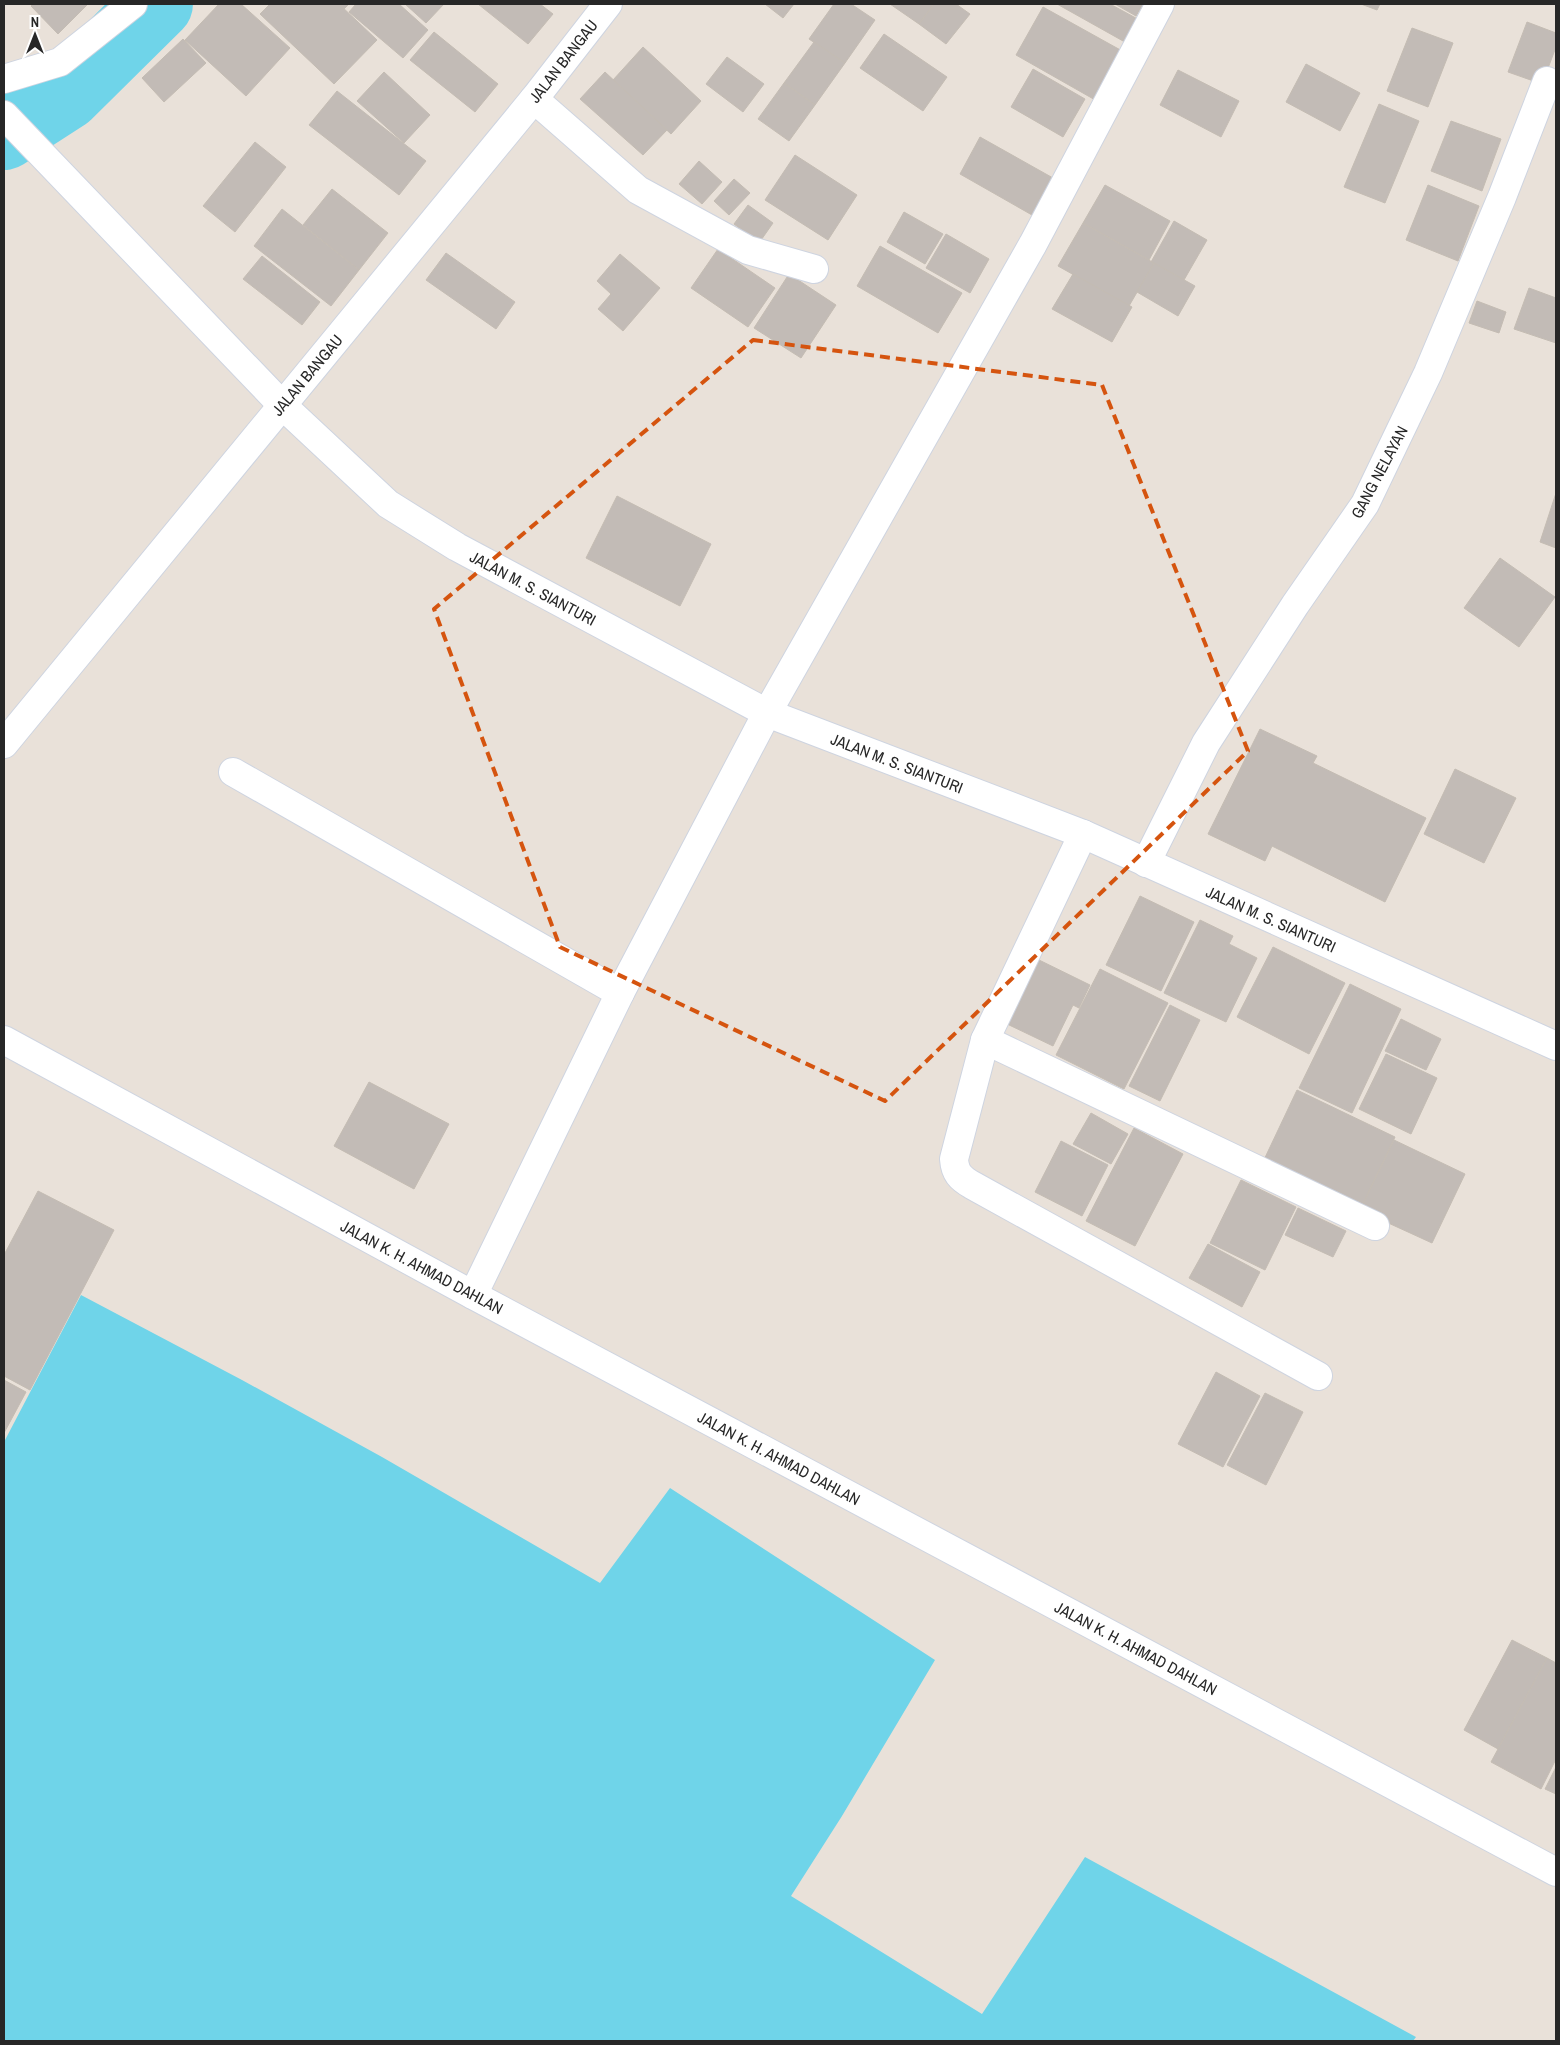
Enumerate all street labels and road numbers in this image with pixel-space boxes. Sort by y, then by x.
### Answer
street label: JALAN BANGAU [524,15,602,107]
street label: JALAN BANGAU [266,330,348,420]
street label: GANG NELAYAN [1345,422,1413,522]
street label: JALAN M. S. SIANTURI [466,545,600,631]
street label: JALAN M. S. SIANTURI [828,728,966,798]
street label: JALAN M. S. SIANTURI [1203,880,1339,958]
street label: JALAN K. H. AHMAD DAHLAN [337,1215,507,1319]
street label: JALAN K. H. AHMAD DAHLAN [694,1406,864,1510]
street label: JALAN K. H. AHMAD DAHLAN [1051,1596,1221,1700]

